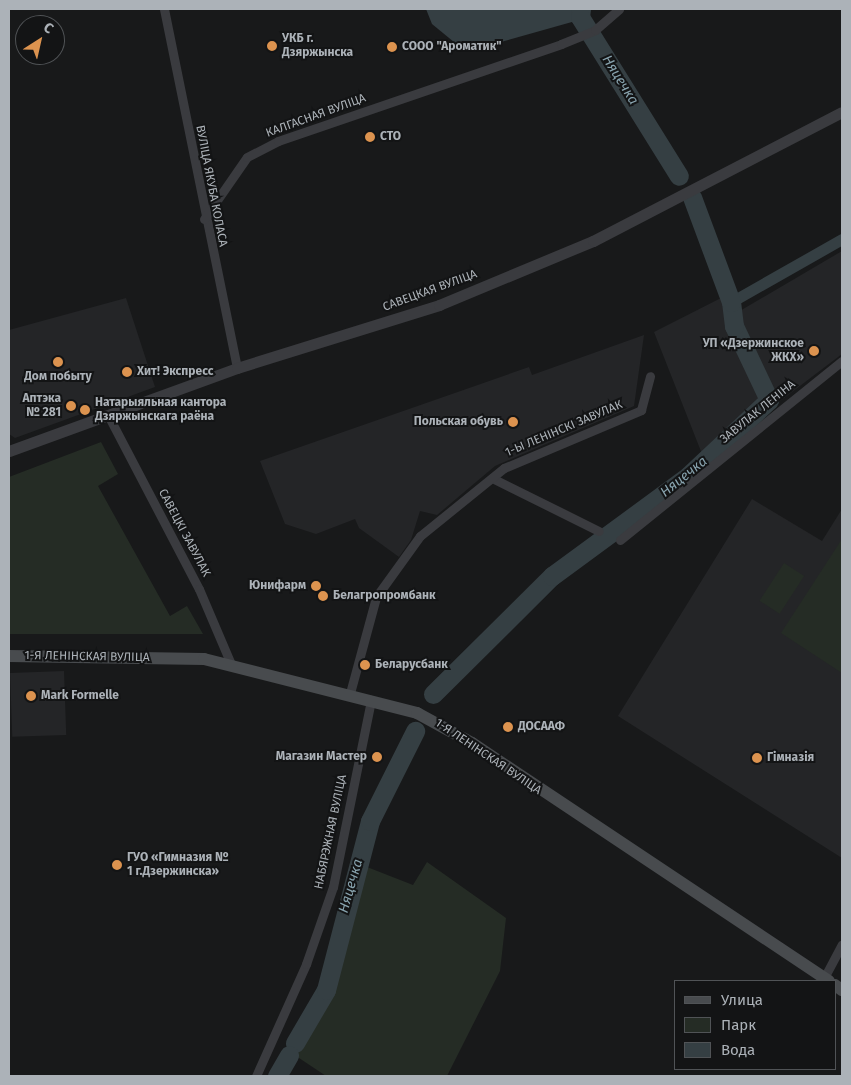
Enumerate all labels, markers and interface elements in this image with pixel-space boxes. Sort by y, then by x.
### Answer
north arrow [15,15,65,65]
text: С [40,19,56,37]
place label: УКБ г. Дзяржынска [282,32,353,60]
marker: УКБ г. Дзяржынска [266,40,278,52]
place label: СООО "Ароматик" [402,40,502,54]
marker: СООО "Ароматик" [386,41,398,53]
water label: Няцечка [598,52,642,108]
street label: КАЛГАСНАЯ ВУЛІЦА [264,91,368,141]
street label: ВУЛІЦА ЯКУБА КОЛАСА [192,124,230,248]
place label: СТО [380,130,401,144]
marker: СТО [364,131,376,143]
street label: САВЕЦКАЯ ВУЛІЦА [381,267,479,315]
place label: УП «Дзержинское ЖКХ» [703,337,804,365]
marker: УП «Дзержинское ЖКХ» [808,345,820,357]
marker: Дом побыту [52,356,64,368]
place label: Хит! Экспресс [137,365,213,379]
marker: Хит! Экспресс [121,366,133,378]
place label: Дом побыту [24,370,92,384]
street label: ЗАВУЛАК ЛЕНІНА [718,377,798,447]
place label: Аптэка № 281 [22,392,61,420]
place label: Натарыяльная кантора Дзяржынскага раёна [95,396,226,424]
street label: 1-Ы ЛЕНІНСКІ ЗАВУЛАК [503,398,625,460]
marker: Аптэка № 281 [65,400,77,412]
marker: Натарыяльная кантора Дзяржынскага раёна [79,404,91,416]
place label: Польская обувь [414,415,503,429]
marker: Польская обувь [507,416,519,428]
water label: Няцечка [657,453,711,501]
street label: САВЕЦКІ ЗАВУЛАК [155,487,213,579]
place label: Юнифарм [249,579,306,593]
marker: Юнифарм [310,580,322,592]
place label: Белагропромбанк [333,589,436,603]
marker: Белагропромбанк [317,590,329,602]
street label: 1-Я ЛЕНІНСКАЯ ВУЛІЦА [24,649,150,665]
place label: Беларусбанк [375,658,448,672]
marker: Беларусбанк [359,659,371,671]
place label: Mark Formelle [41,689,119,703]
marker: Mark Formelle [25,690,37,702]
street label: 1-Я ЛЕНІНСКАЯ ВУЛІЦА [432,716,544,798]
place label: ДОСААФ [518,720,565,734]
marker: ДОСААФ [502,721,514,733]
place label: Магазин Мастер [276,750,367,764]
marker: Магазин Мастер [371,751,383,763]
place label: Гімназія [767,751,814,765]
marker: Гімназія [751,752,763,764]
street label: НАБЯРЭЖНАЯ ВУЛІЦА [312,773,350,891]
place label: ГУО «Гимназия № 1 г.Дзержинска» [127,851,229,879]
water label: Няцечка [335,857,367,915]
marker: ГУО «Гимназия № 1 г.Дзержинска» [111,859,123,871]
legend [674,980,836,1070]
text: Улица [721,991,763,1009]
text: Парк [721,1016,756,1034]
text: Вода [721,1041,755,1059]

